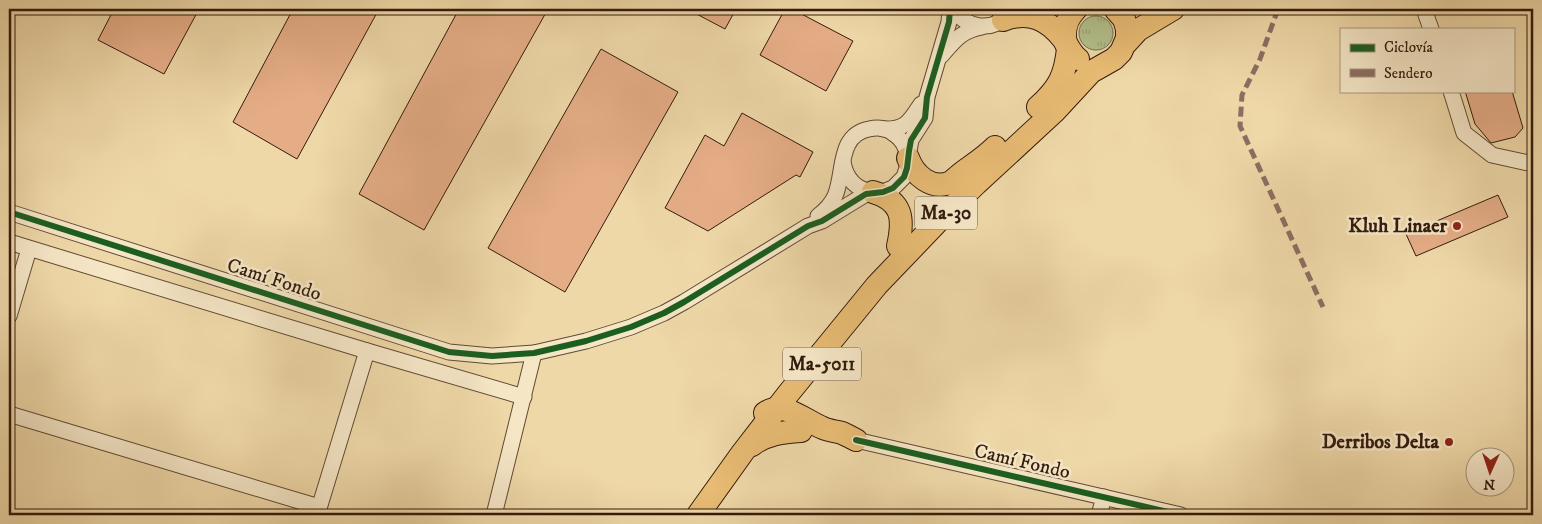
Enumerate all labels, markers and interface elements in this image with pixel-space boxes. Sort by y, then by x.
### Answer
legend [1340,28,1514,92]
text: Ciclovía [1384,38,1433,57]
text: Sendero [1384,64,1432,83]
road number: Ma-30 [915,197,977,230]
place label: Kluh Linaer [1348,214,1448,239]
marker: Kluh Linaer [1451,220,1463,232]
street label: Camí Fondo [224,253,324,307]
road number: Ma-5011 [783,348,861,380]
place label: Derribos Delta [1322,430,1440,455]
marker: Derribos Delta [1443,436,1455,448]
street label: Camí Fondo [972,439,1072,485]
north arrow [1464,446,1514,496]
text: N [1483,475,1496,493]

